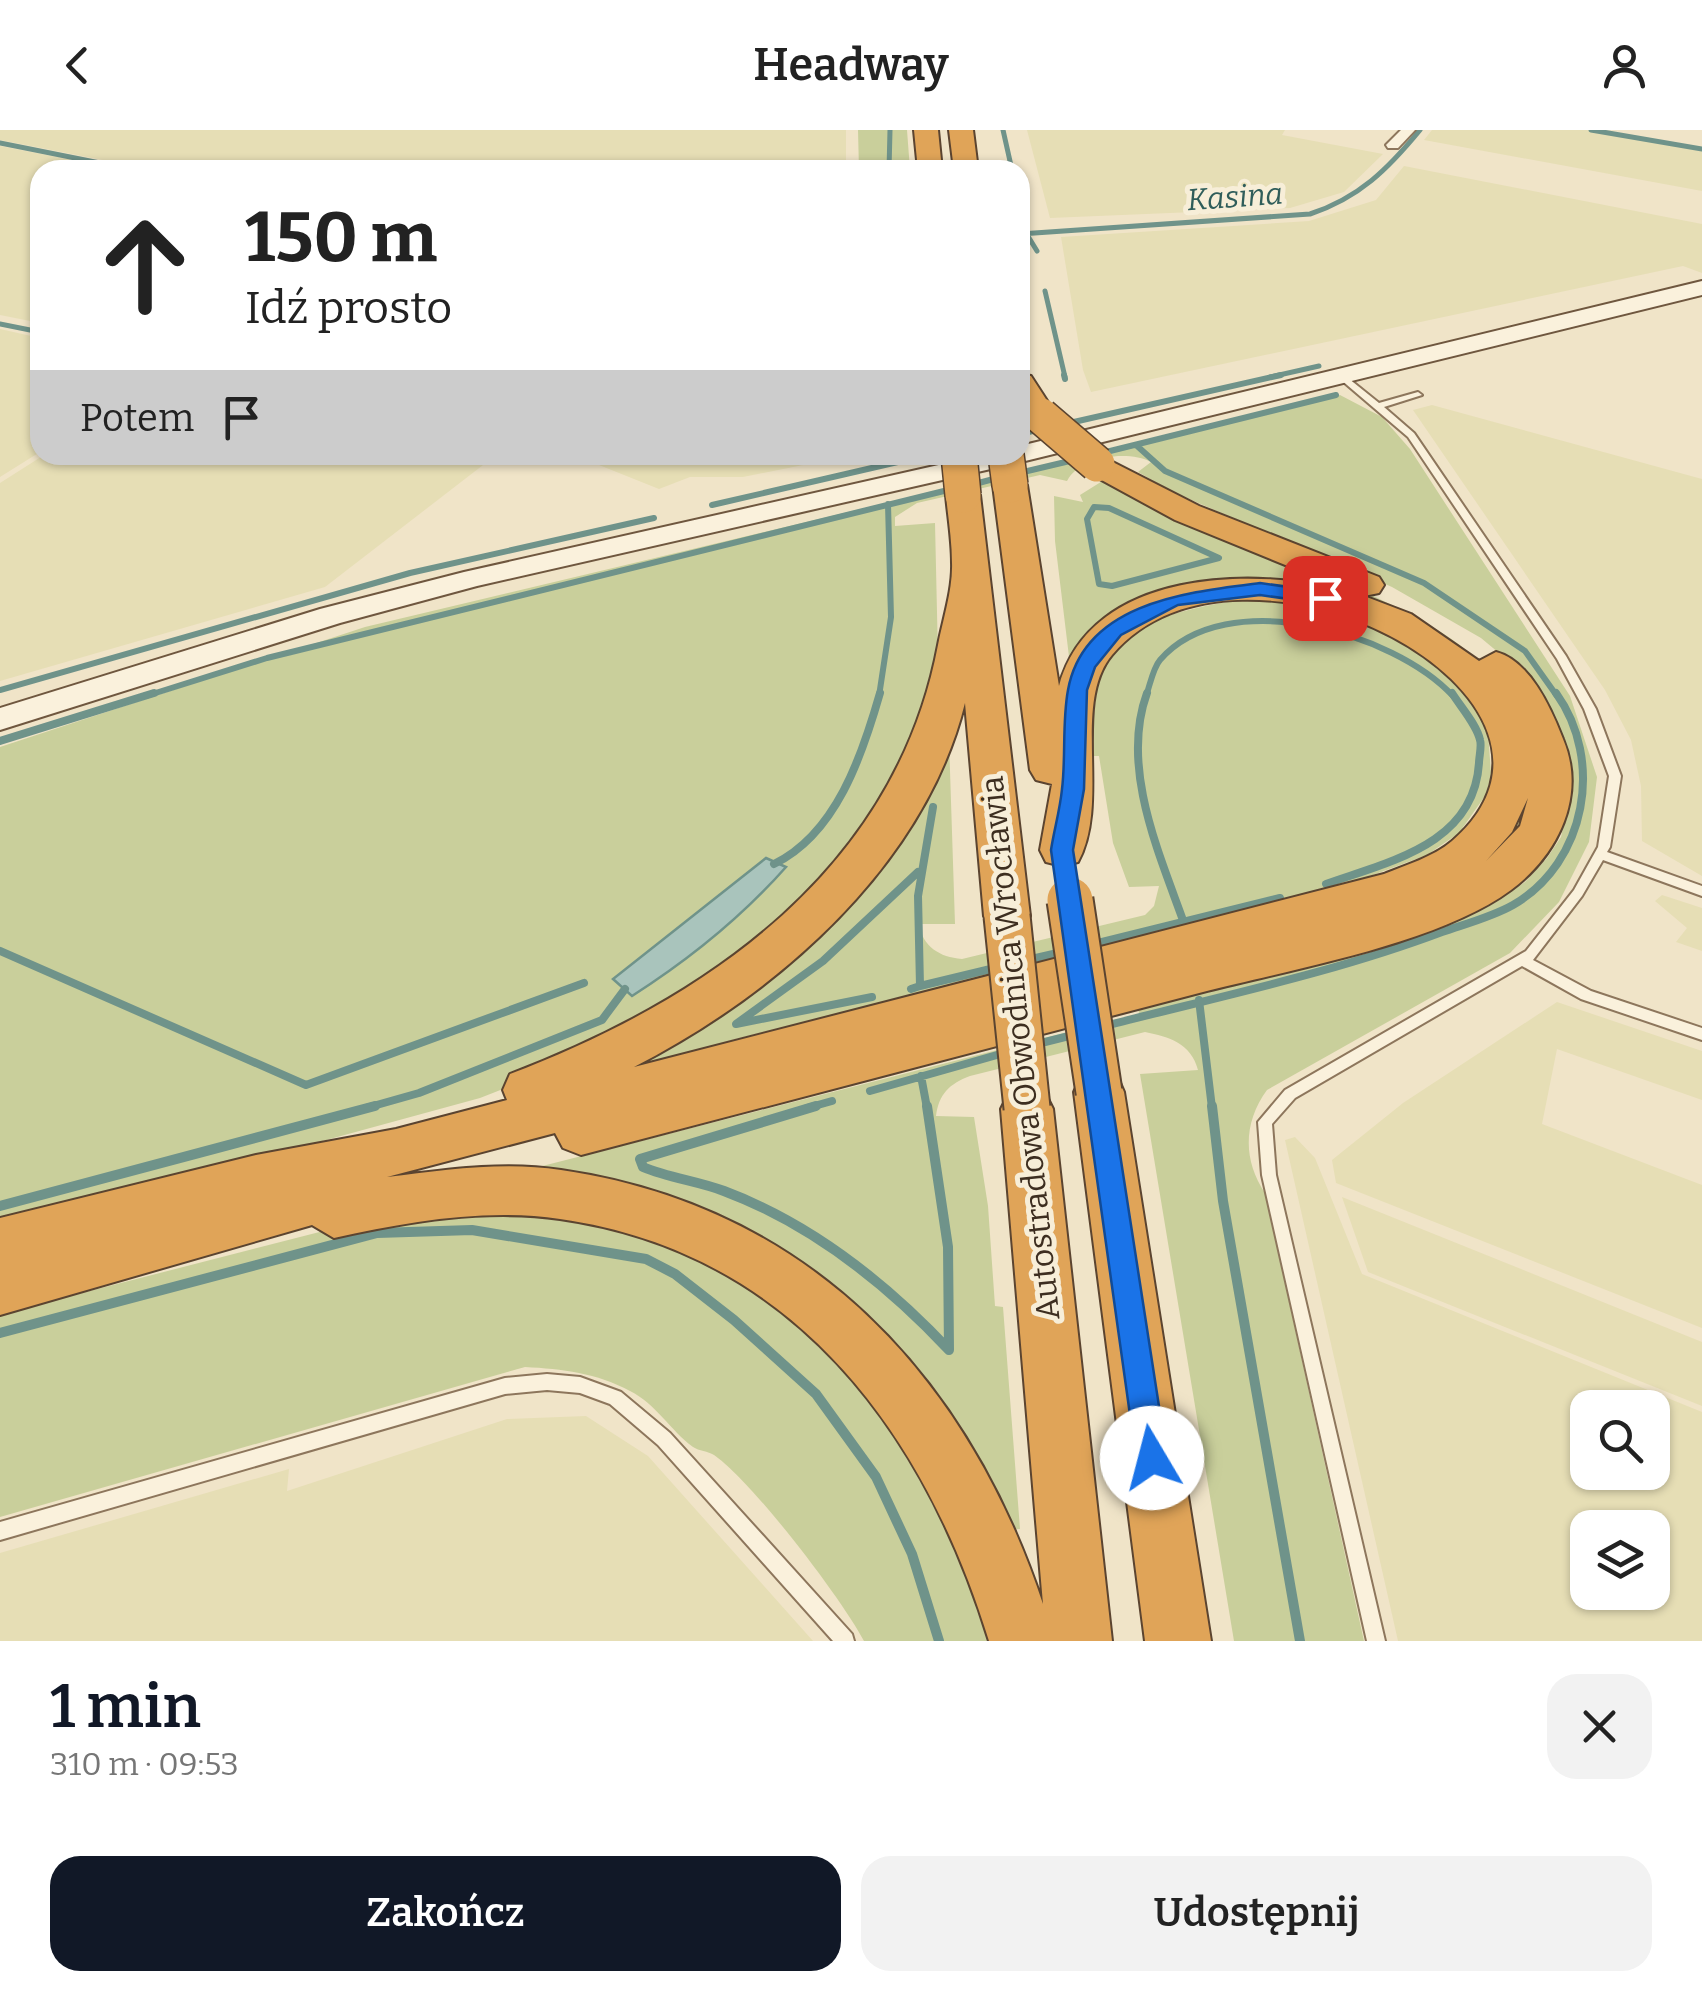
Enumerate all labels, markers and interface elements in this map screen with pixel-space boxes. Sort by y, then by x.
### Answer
icon: back [50,38,105,93]
text: Headway [753,38,949,92]
icon: person [1597,38,1652,93]
water label: Kasina [1186,176,1284,218]
text: 150 m [245,196,437,280]
icon: ahead [80,200,210,330]
text: Idź prosto [245,281,452,335]
icon: arrive [214,390,269,445]
text: Potem [80,395,194,441]
pin [1283,556,1368,641]
icon: arrive [1298,571,1353,626]
street label: Autostradowa Obwodnica Wrocławia [973,774,1067,1322]
map controls [1570,1390,1670,1610]
button: search [1570,1390,1670,1490]
position arrow [1100,1406,1204,1510]
button: layers [1570,1510,1670,1610]
text: 1 min [50,1671,201,1743]
button: close [1547,1674,1652,1779]
text: 310 m · 09:53 [50,1745,239,1783]
button: Zakończ [50,1856,841,1971]
button: Udostępnij [861,1856,1652,1971]

